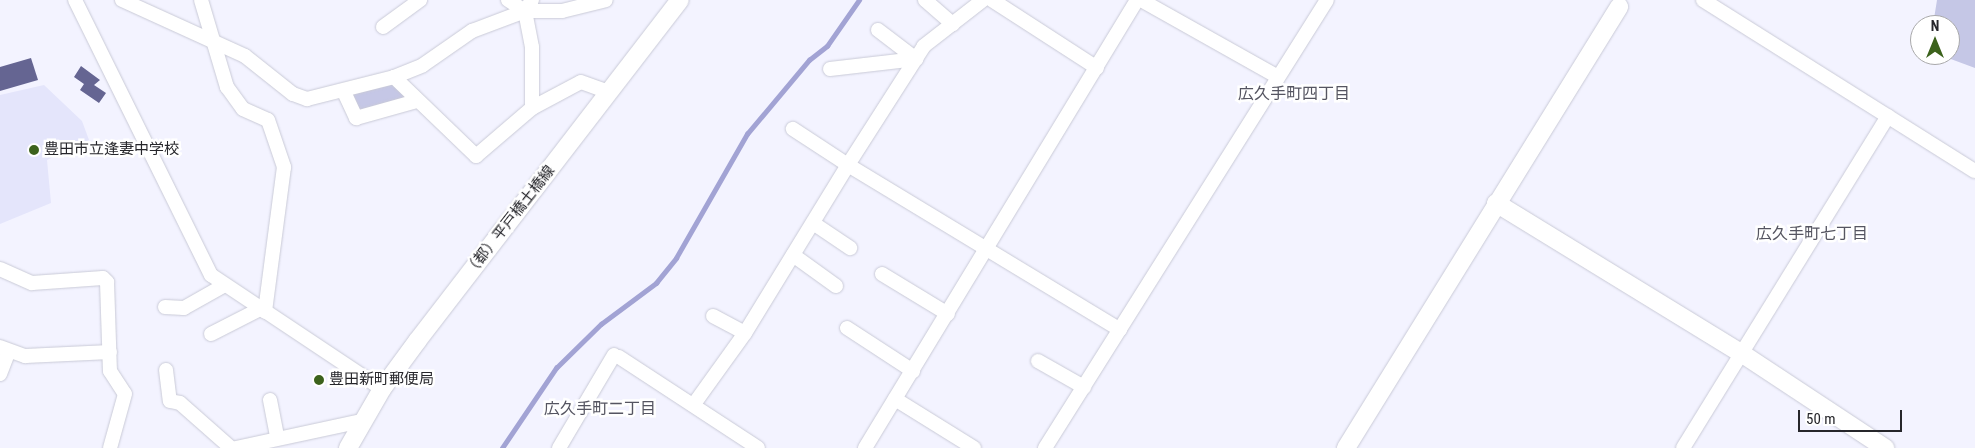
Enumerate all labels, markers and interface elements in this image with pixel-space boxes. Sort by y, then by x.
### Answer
north arrow [1910,15,1960,65]
text: N [1931,18,1939,34]
district label: 広久手町四丁目 [1238,84,1350,104]
place label: 豊田市立逢妻中学校 [44,141,179,159]
marker: 豊田市立逢妻中学校 [28,144,40,156]
street label: （都）平戸橋土橋線 [461,162,559,280]
district label: 広久手町七丁目 [1756,224,1868,244]
place label: 豊田新町郵便局 [329,371,434,389]
marker: 豊田新町郵便局 [313,374,325,386]
district label: 広久手町二丁目 [544,399,656,419]
scale bar [1800,400,1904,432]
text: 50 m [1806,410,1836,428]

